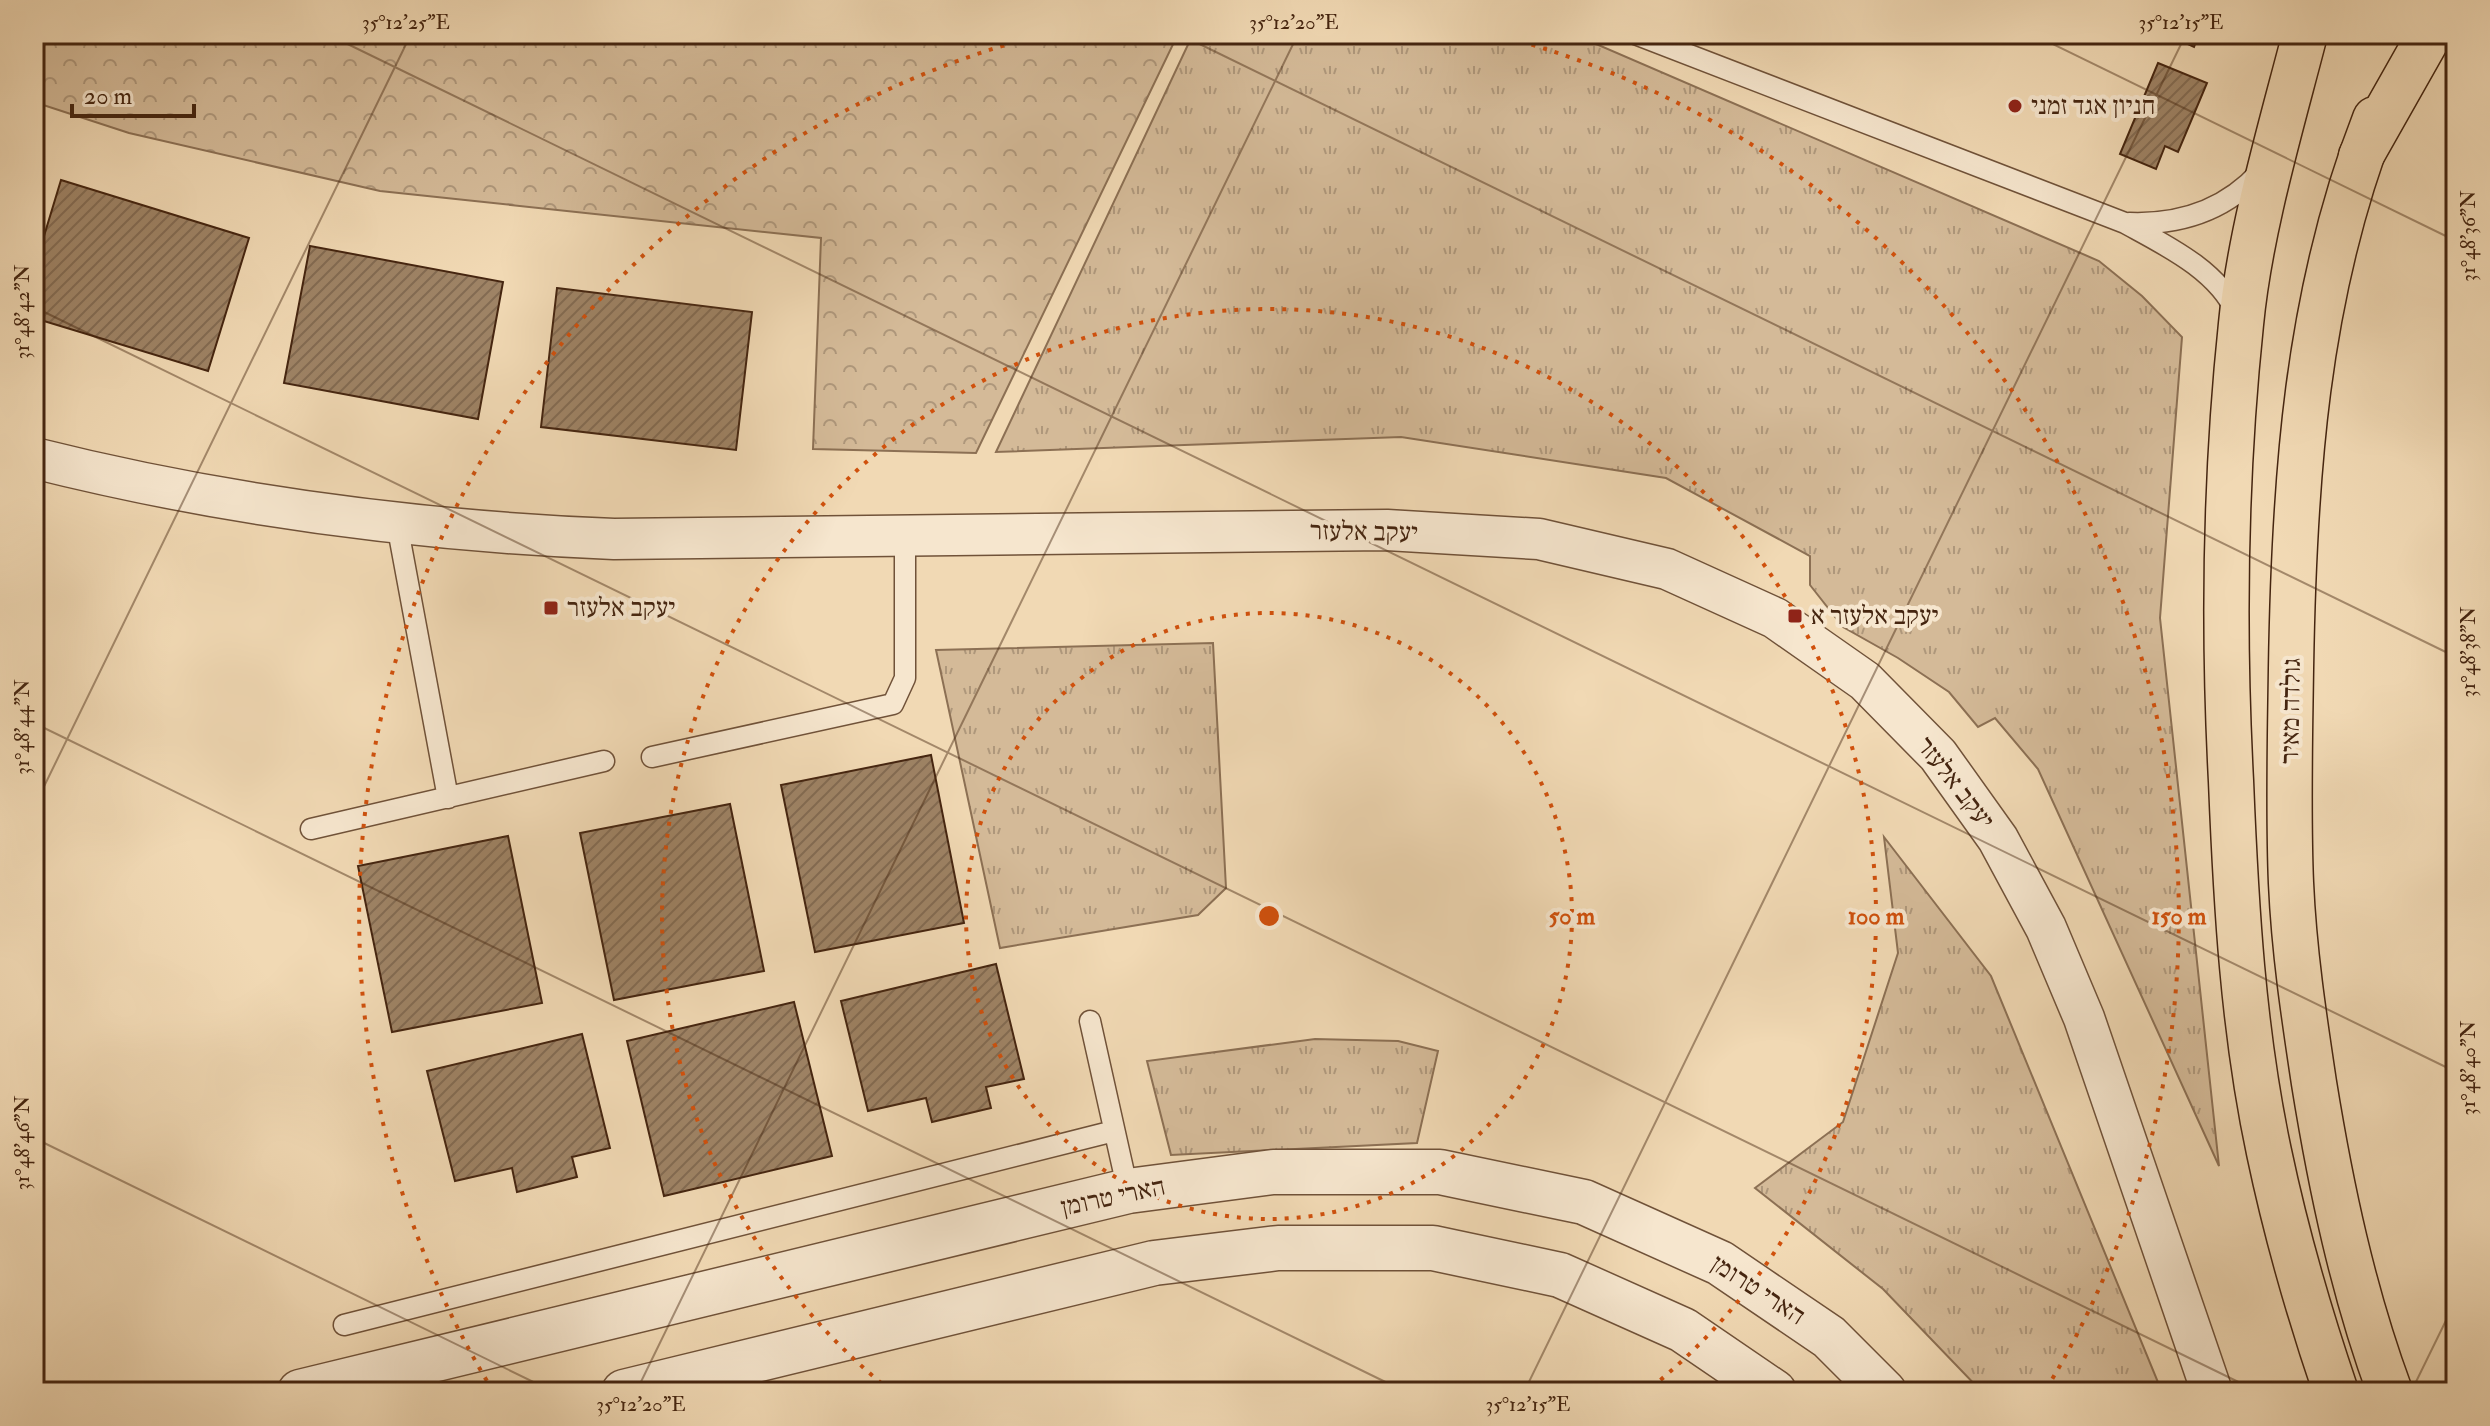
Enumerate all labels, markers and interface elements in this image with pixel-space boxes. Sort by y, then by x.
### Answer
text: 35°12'25"E [362,10,450,35]
text: 35°12'20"E [1249,10,1339,35]
text: 35°12'15"E [2139,10,2223,35]
scale bar [72,68,194,118]
text: 20 m [84,81,133,112]
place label: חניון אגד זמני [2031,90,2156,122]
marker: חניון אגד זמני [2006,97,2024,115]
text: 31°48'36"N [2456,190,2481,282]
text: 31°48'42"N [10,265,35,359]
street label: יעקב אלעזר [1310,515,1418,549]
place label: יעקב אלעזר [567,592,675,624]
marker: יעקב אלעזר [542,599,560,617]
place label: יעקב אלעזר א [1811,600,1938,632]
text: 31°48'38"N [2456,606,2481,697]
marker: יעקב אלעזר א [1786,607,1804,625]
street label: גולדה מאיר [2274,658,2308,764]
text: 31°48'44"N [10,679,35,775]
street label: יעקב אלעזר [1909,731,2001,835]
text: 50 m [1549,901,1596,932]
text: 100 m [1848,901,1905,932]
text: 150 m [2152,901,2207,932]
centre of rings [1255,902,1283,930]
text: 31°48'40"N [2456,1020,2481,1115]
text: 31°48'46"N [10,1096,35,1190]
street label: הארי טרומן [1058,1170,1168,1224]
street label: הארי טרומן [1705,1248,1811,1332]
text: 35°12'20"E [596,1392,686,1417]
text: 35°12'15"E [1486,1392,1570,1417]

